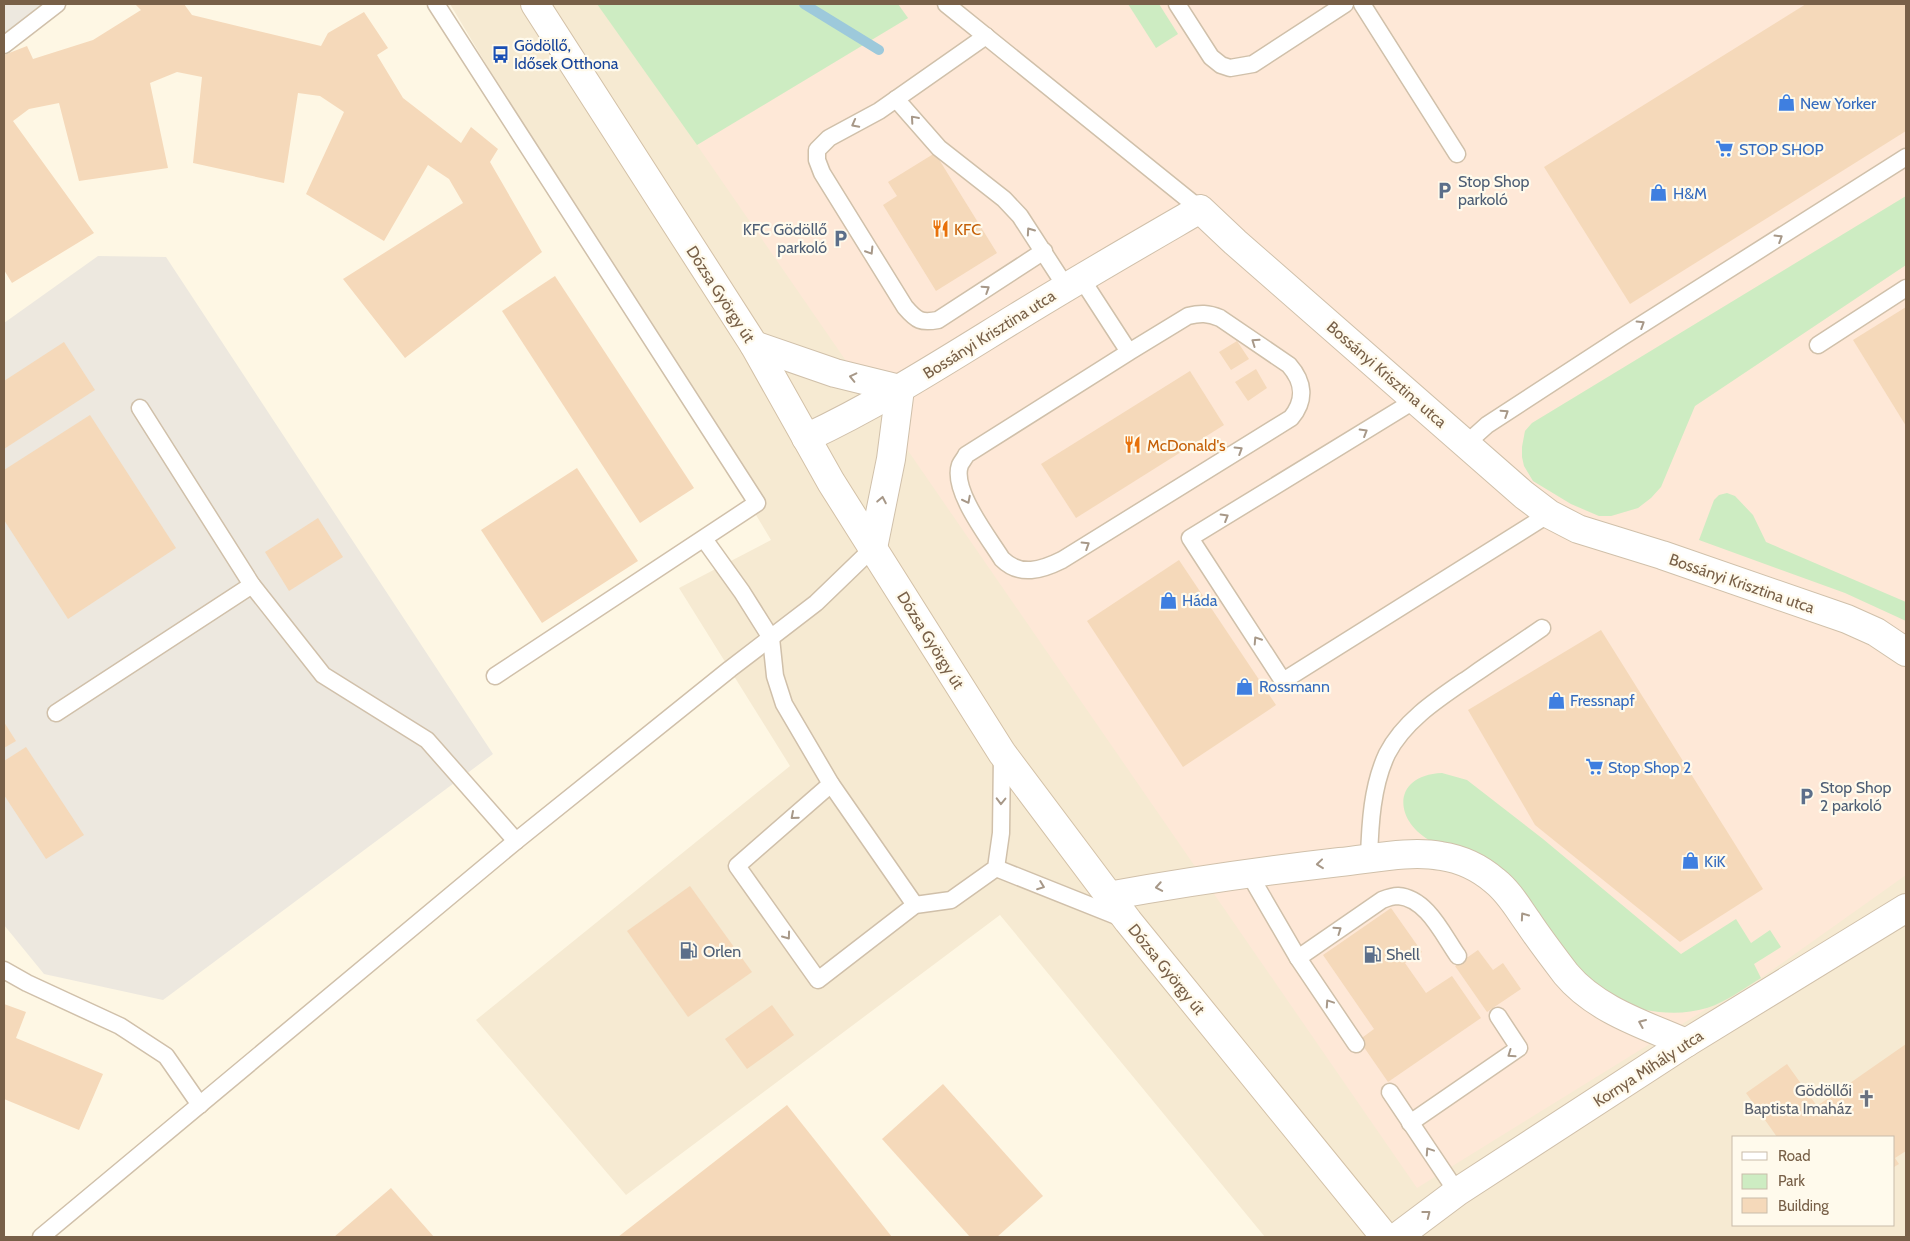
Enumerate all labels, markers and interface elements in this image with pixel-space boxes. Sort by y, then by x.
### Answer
place label: Gödöllő, Idősek Otthona [514,36,619,73]
bus stop icon: Gödöllő, Idősek Otthona [490,44,510,64]
shop icon: New Yorker [1776,93,1796,113]
place label: New Yorker [1800,94,1877,113]
one-way arrow [911,115,920,124]
one-way arrow [851,118,860,128]
supermarket icon: STOP SHOP [1715,139,1735,159]
place label: STOP SHOP [1739,140,1824,159]
place label: Stop Shop parkoló [1458,172,1529,209]
parking icon: Stop Shop parkoló [1434,180,1454,200]
shop icon: H&M [1649,183,1669,203]
place label: H&M [1673,184,1707,203]
restaurant icon: KFC [930,219,950,239]
place label: KFC Gödöllő parkoló [743,220,827,257]
place label: KFC [954,220,981,239]
one-way arrow [1027,227,1036,237]
parking icon: KFC Gödöllő parkoló [831,228,851,248]
one-way arrow [1773,234,1782,244]
street label: Dózsa György út [682,242,759,347]
one-way arrow [864,246,874,255]
one-way arrow [981,285,990,295]
street label: Bossányi Krisztina utca [920,286,1059,383]
street label: Bossányi Krisztina utca [1323,317,1451,432]
one-way arrow [1636,321,1645,331]
one-way arrow [1251,339,1261,348]
one-way arrow [848,372,857,383]
one-way arrow [1500,410,1509,419]
one-way arrow [1358,429,1367,438]
restaurant icon: McDonald's [1123,435,1143,455]
place label: McDonald's [1147,436,1226,455]
one-way arrow [1233,447,1242,457]
one-way arrow [877,495,887,504]
one-way arrow [961,495,971,504]
one-way arrow [1219,513,1228,523]
one-way arrow [1080,542,1089,552]
street label: Bossányi Krisztina utca [1667,550,1817,617]
street label: Dózsa György út [893,588,968,693]
shop icon: Háda [1158,590,1178,610]
place label: Háda [1182,591,1218,610]
one-way arrow [1254,636,1263,646]
shop icon: Rossmann [1235,676,1255,696]
place label: Rossmann [1259,677,1330,696]
shop icon: Fressnapf [1546,690,1566,710]
place label: Fressnapf [1570,691,1635,710]
supermarket icon: Stop Shop 2 [1584,757,1604,777]
place label: Stop Shop 2 [1608,758,1691,777]
place label: Stop Shop 2 parkoló [1820,778,1891,815]
parking icon: Stop Shop 2 parkoló [1796,786,1816,806]
one-way arrow [996,798,1006,806]
one-way arrow [791,810,800,818]
shop icon: KiK [1680,851,1700,871]
place label: KiK [1704,852,1726,871]
one-way arrow [1316,858,1324,869]
one-way arrow [1036,880,1045,890]
one-way arrow [1155,881,1164,891]
one-way arrow [1521,913,1530,922]
street label: Dózsa György út [1124,920,1209,1019]
one-way arrow [1332,927,1342,936]
one-way arrow [781,930,790,940]
fuel station icon: Orlen [679,941,699,961]
place label: Orlen [703,942,741,961]
fuel station icon: Shell [1362,944,1382,964]
place label: Shell [1386,945,1420,964]
one-way arrow [1326,1000,1335,1009]
one-way arrow [1638,1019,1647,1030]
street label: Kornya Mihály utca [1590,1026,1707,1111]
one-way arrow [1507,1048,1516,1057]
place label: Gödöllői Baptista Imaház [1744,1081,1852,1118]
church icon: Gödöllői Baptista Imaház [1856,1089,1876,1109]
legend [1732,1136,1895,1226]
one-way arrow [1426,1147,1435,1157]
text: Road [1778,1147,1811,1165]
text: Park [1778,1172,1805,1190]
text: Building [1778,1197,1829,1215]
one-way arrow [1421,1212,1430,1220]

